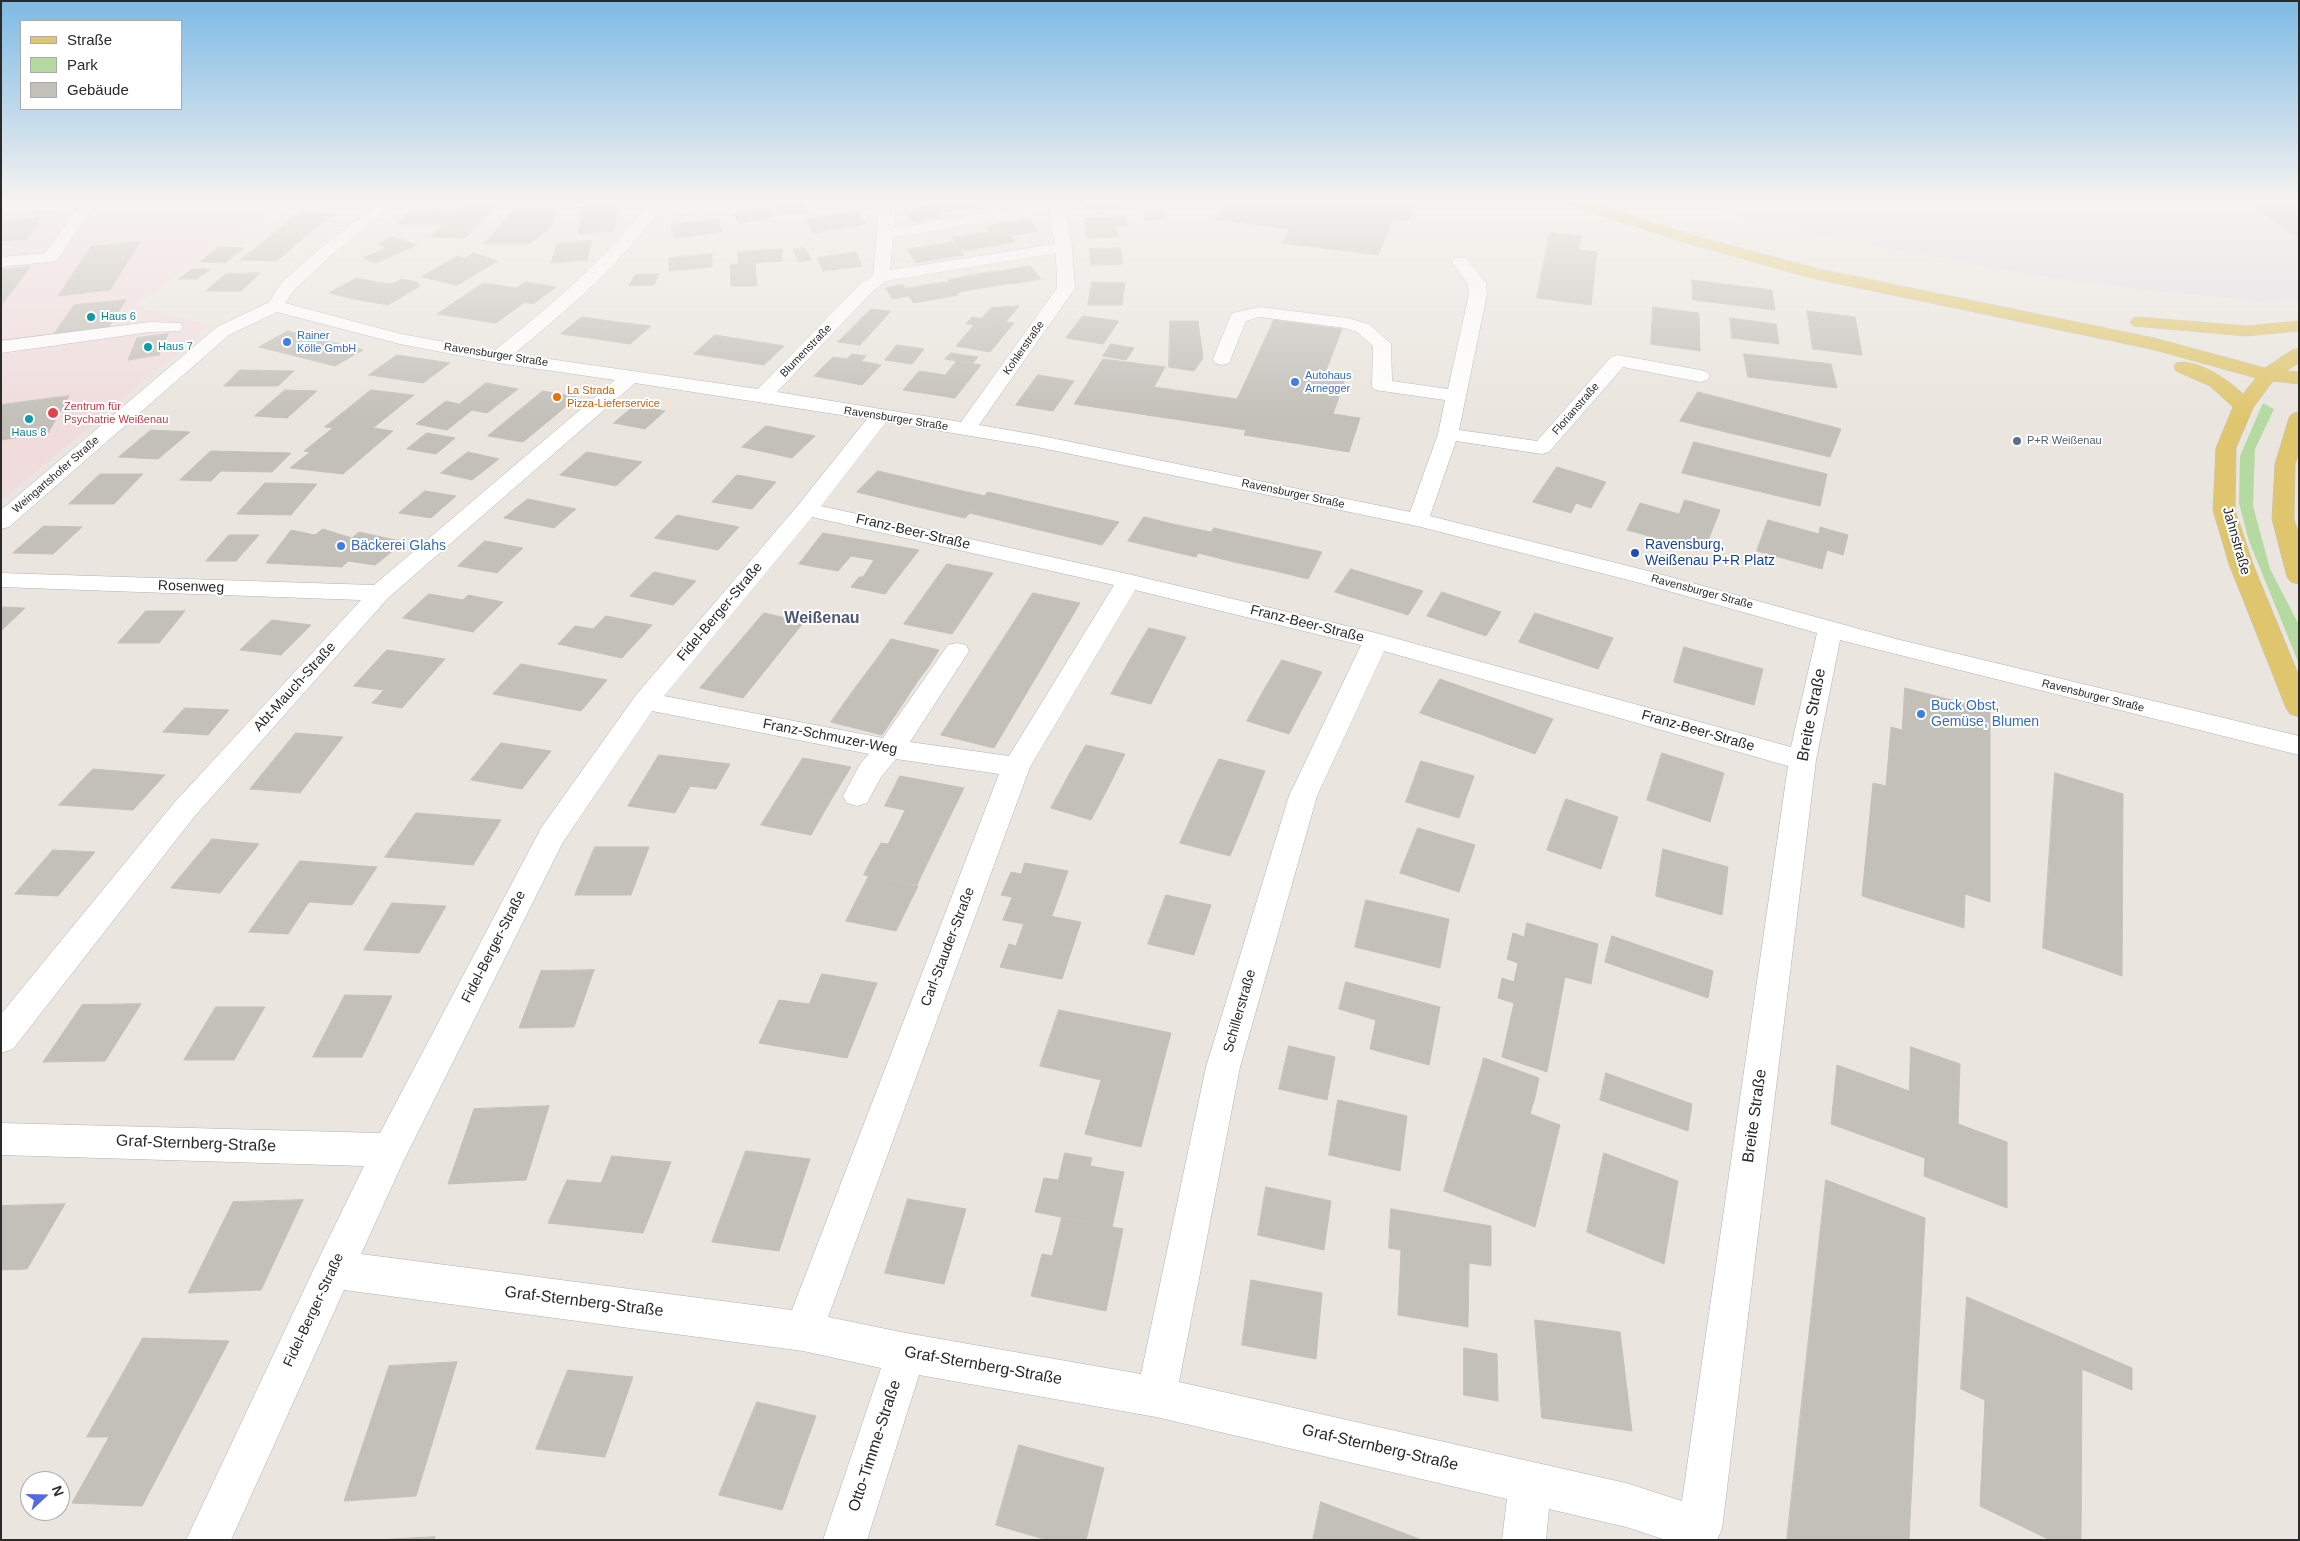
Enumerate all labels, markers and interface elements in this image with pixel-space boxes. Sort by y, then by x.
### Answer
legend [20,20,182,110]
text: Straße [67,31,112,48]
text: Park [67,56,98,73]
text: Gebäude [67,81,129,98]
place label: Haus 6 [101,310,136,324]
marker: Haus 6 [85,311,97,323]
street label: Kohlerstraße [1001,318,1047,378]
street label: Blumenstraße [777,322,835,380]
place label: Rainer Kölle GmbH [297,329,356,355]
marker: Rainer Kölle GmbH [281,336,293,348]
place label: Haus 7 [158,340,193,354]
street label: Ravensburger Straße [443,340,549,370]
marker: Haus 7 [142,341,154,353]
place label: Autohaus Arnegger [1305,369,1351,395]
marker: Autohaus Arnegger [1289,376,1301,388]
street label: Florianstraße [1550,380,1602,438]
place label: La Strada Pizza-Lieferservice [567,384,660,410]
marker: La Strada Pizza-Lieferservice [551,391,563,403]
place label: Zentrum für Psychatrie Weißenau [64,400,168,426]
street label: Ravensburger Straße [843,404,949,434]
marker: Zentrum für Psychatrie Weißenau [46,406,60,420]
marker: Haus 8 [23,413,35,425]
place label: Haus 8 [12,426,46,440]
street label: Weingartshofer Straße [10,434,102,516]
place label: P+R Weißenau [2027,434,2102,448]
marker: P+R Weißenau [2011,435,2023,447]
street label: Ravensburger Straße [1240,477,1346,511]
street label: Jahnstraße [2218,505,2254,577]
street label: Franz-Beer-Straße [854,511,972,553]
place label: Ravensburg, Weißenau P+R Platz [1645,537,1775,570]
place label: Bäckerei Glahs [351,538,446,554]
marker: Bäckerei Glahs [335,540,347,552]
marker: Ravensburg, Weißenau P+R Platz [1629,547,1641,559]
street label: Fidel-Berger-Straße [674,559,766,665]
street label: Ravensburger Straße [1650,572,1754,612]
street label: Rosenweg [158,577,224,597]
street label: Franz-Beer-Straße [1248,602,1366,646]
district label: Weißenau [784,609,860,629]
street label: Abt-Mauch-Straße [250,639,340,735]
street label: Breite Straße [1794,667,1830,763]
street label: Ravensburger Straße [2040,677,2146,715]
place label: Buck Obst, Gemüse, Blumen [1931,698,2039,730]
street label: Franz-Beer-Straße [1640,707,1756,755]
marker: Buck Obst, Gemüse, Blumen [1915,708,1927,720]
street label: Franz-Schmuzer-Weg [761,716,899,758]
street label: Carl-Stauder-Straße [918,885,978,1009]
street label: Fidel-Berger-Straße [458,888,530,1006]
street label: Schillerstraße [1220,968,1260,1054]
street label: Breite Straße [1739,1068,1771,1164]
street label: Graf-Sternberg-Straße [116,1132,276,1156]
street label: Fidel-Berger-Straße [280,1250,348,1370]
street label: Graf-Sternberg-Straße [503,1283,665,1321]
street label: Graf-Sternberg-Straße [903,1343,1063,1389]
street label: Otto-Timme-Straße [845,1378,905,1514]
street label: Graf-Sternberg-Straße [1300,1421,1460,1475]
north arrow [20,1471,70,1521]
text: N [49,1483,67,1499]

